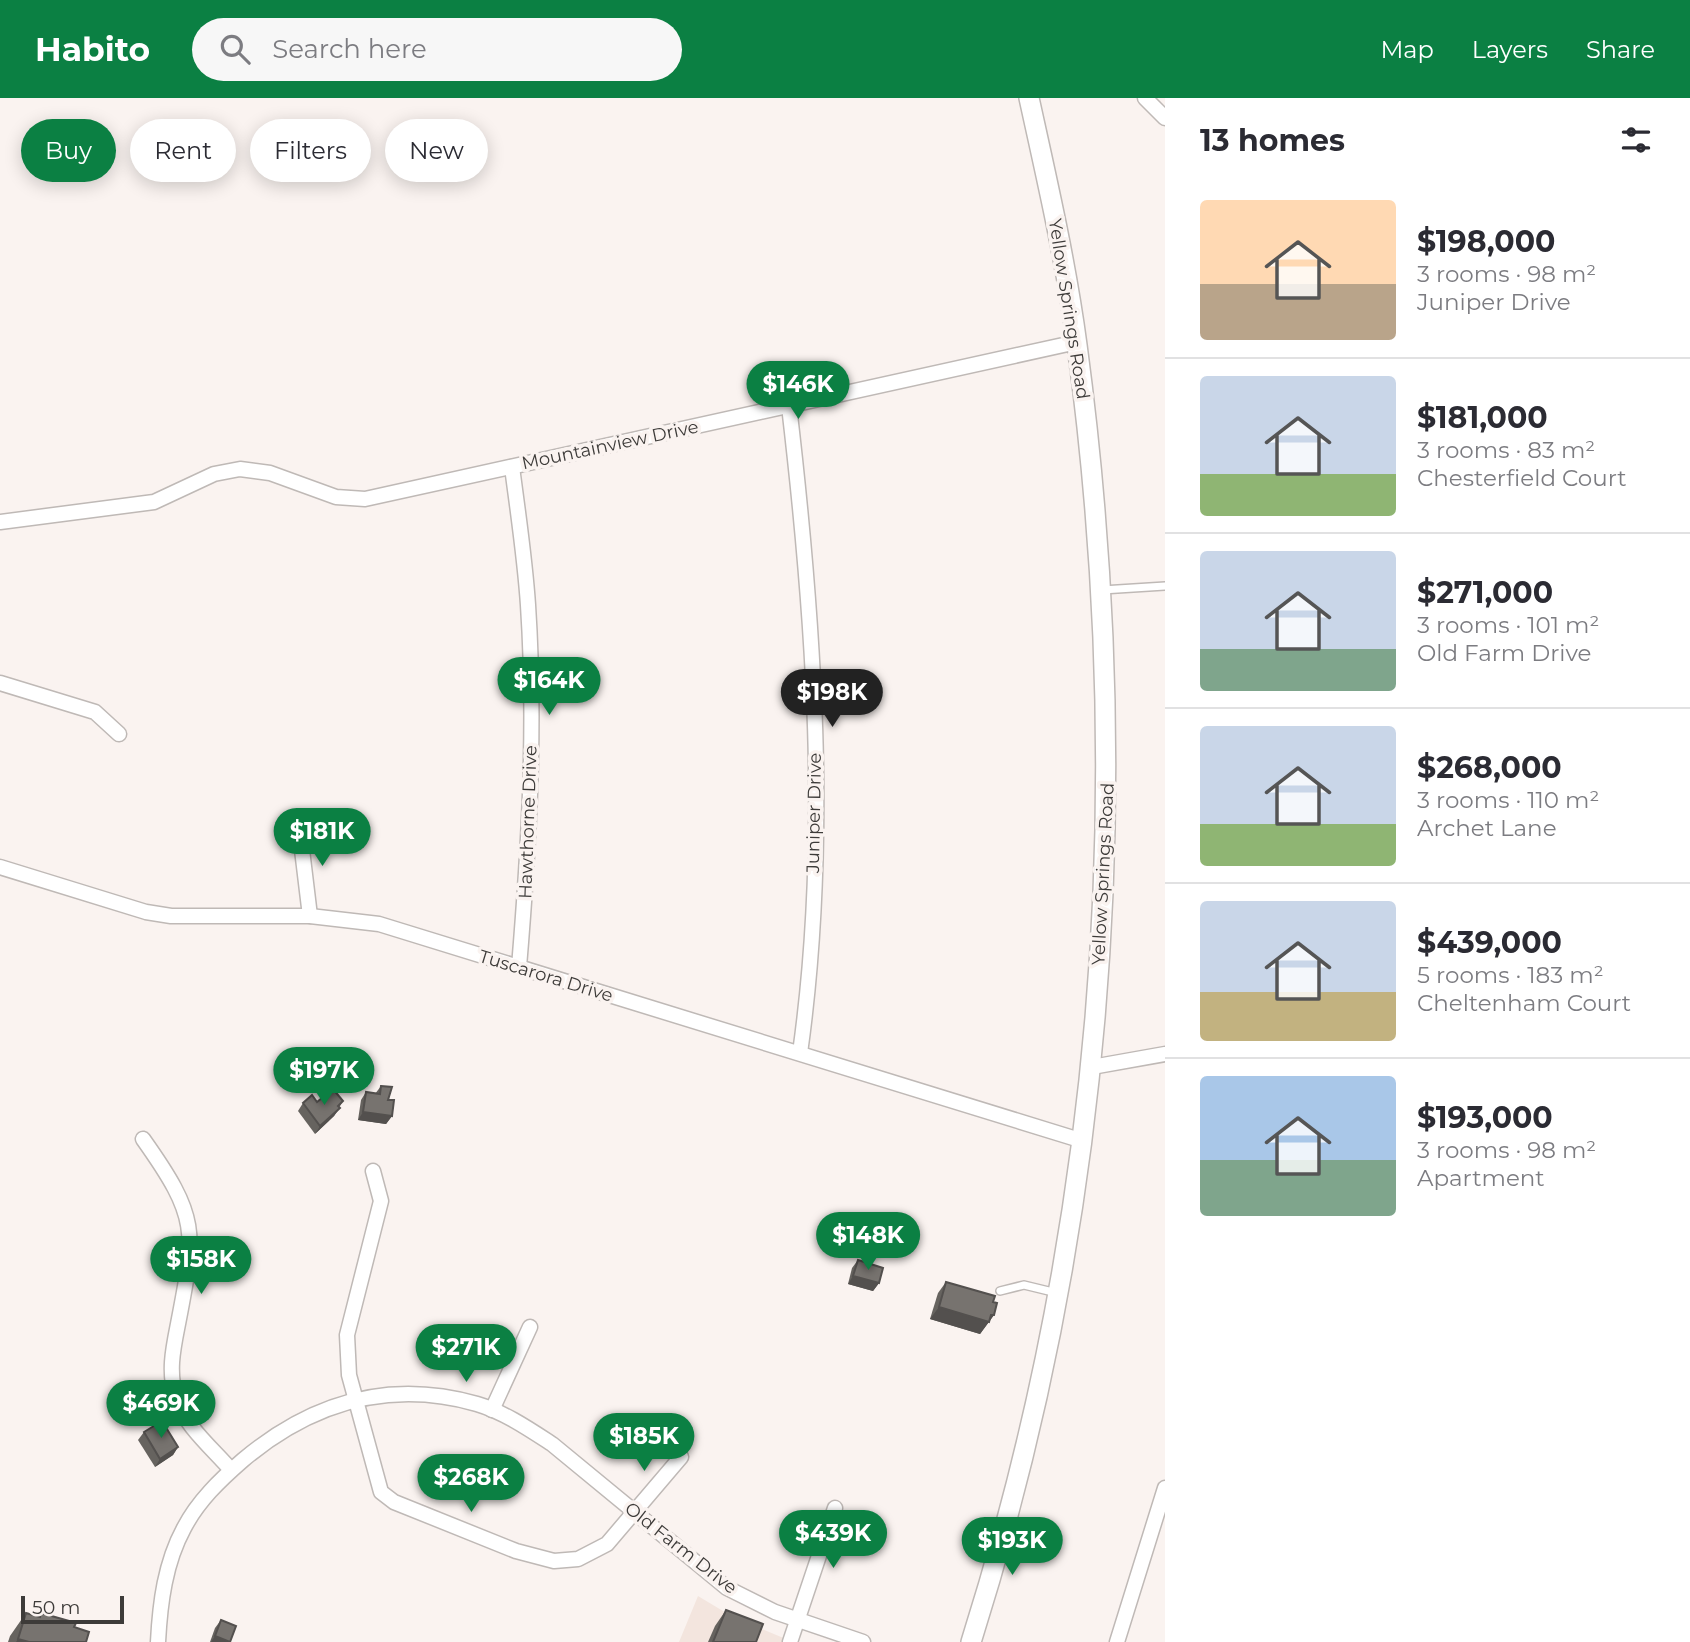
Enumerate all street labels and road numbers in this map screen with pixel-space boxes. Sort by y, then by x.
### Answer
street label: Yellow Springs Road [1044,217,1094,401]
street label: Mountainview Drive [520,415,700,474]
street label: Hawthorne Drive [514,745,542,899]
street label: Juniper Drive [802,753,826,874]
street label: Yellow Springs Road [1087,782,1119,966]
street label: Tuscarora Drive [476,945,616,1007]
street label: Old Farm Drive [620,1497,742,1599]

